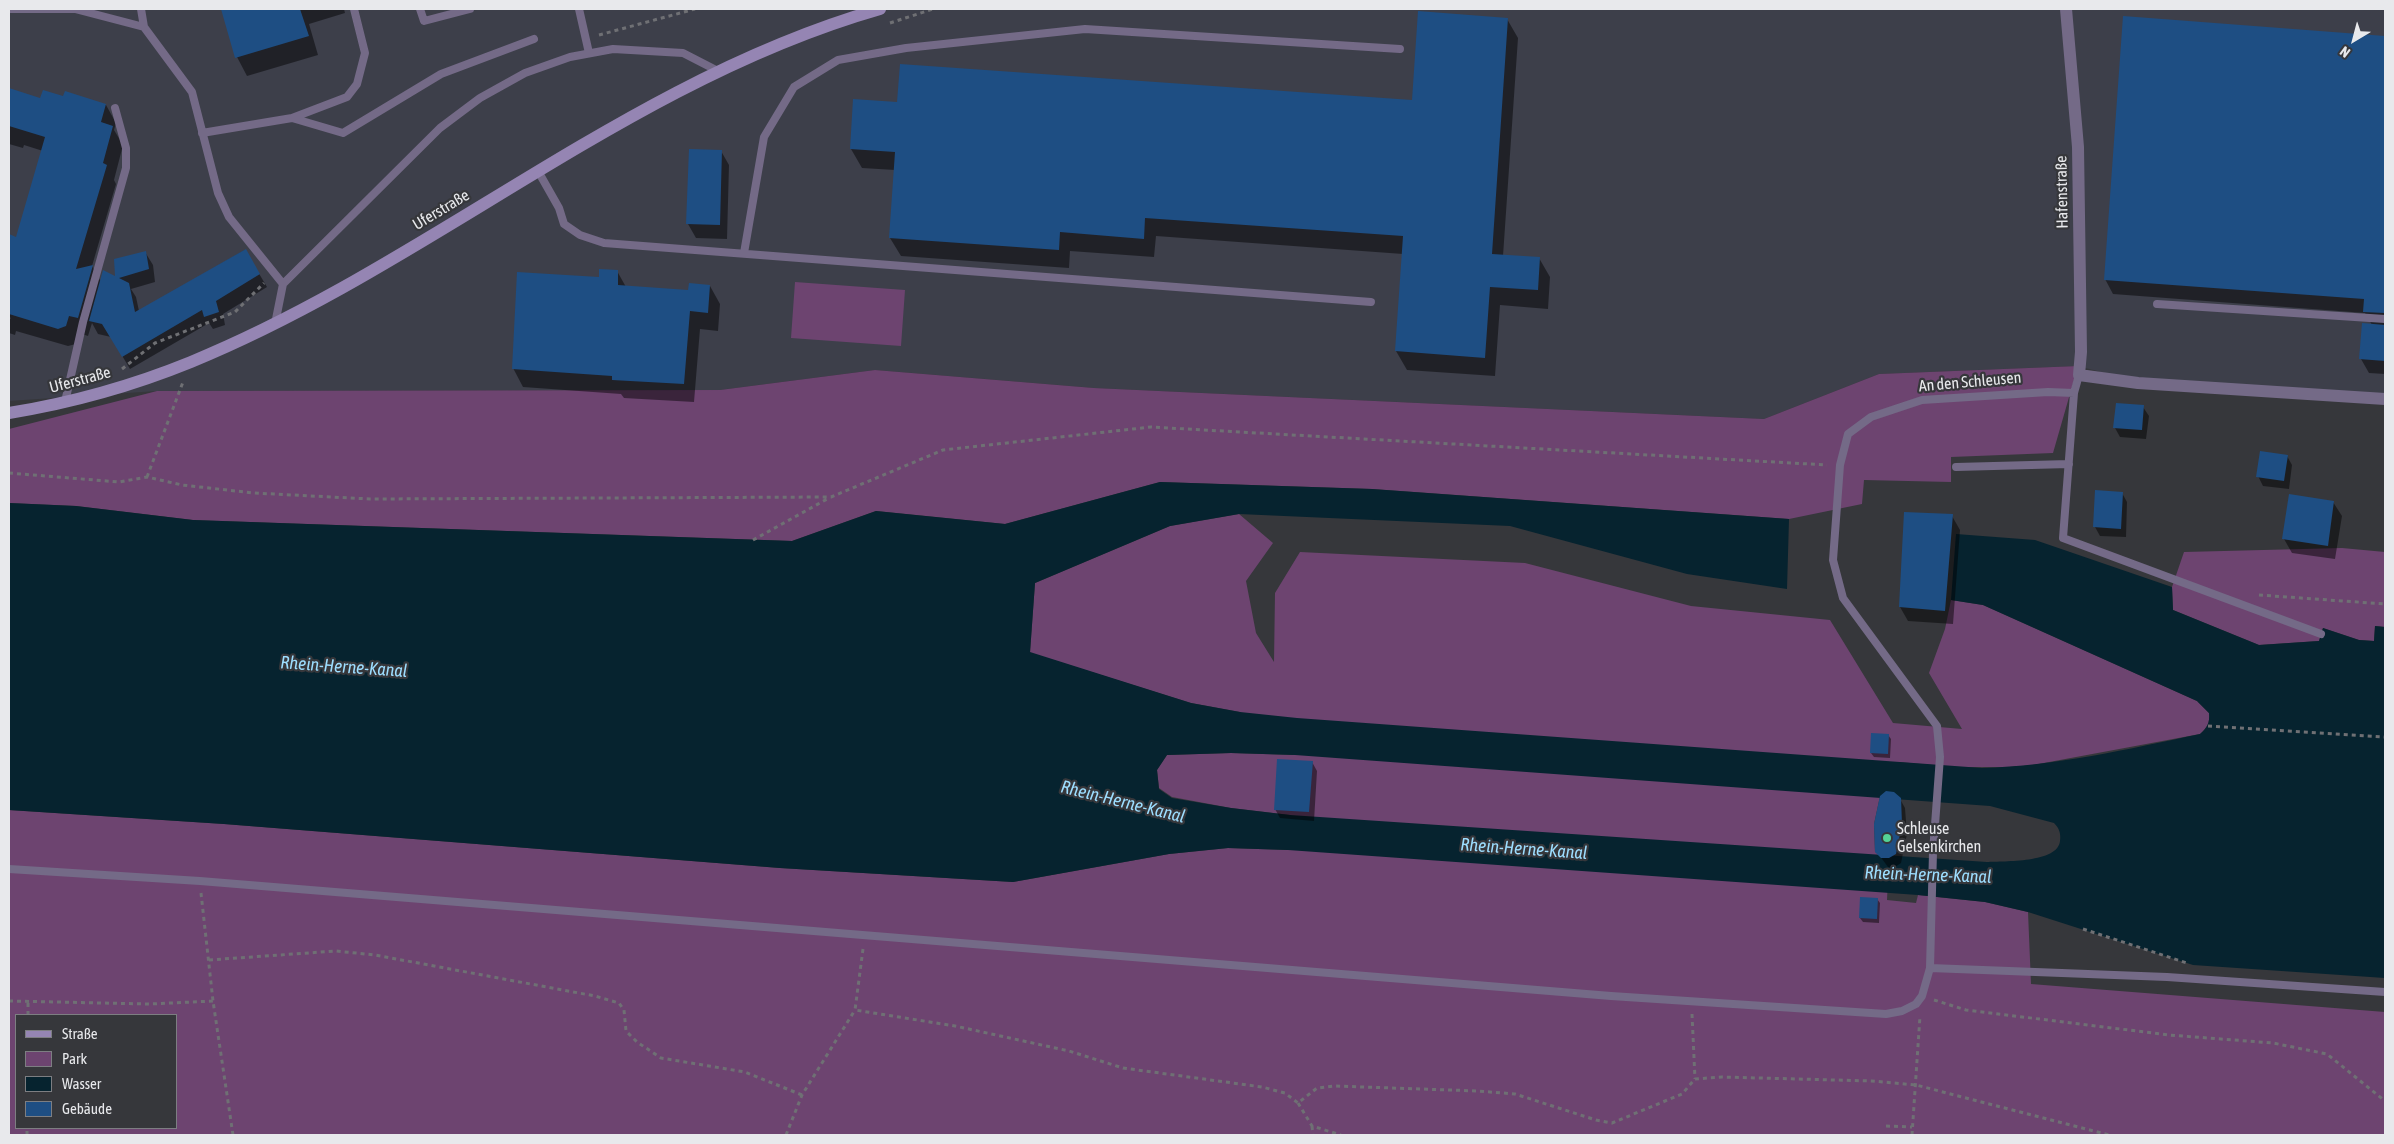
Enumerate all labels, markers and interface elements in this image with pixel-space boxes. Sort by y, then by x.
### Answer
north arrow [2329,15,2379,65]
text: N [2337,43,2353,61]
street label: Hafenstraße [2052,155,2072,229]
street label: Uferstraße [409,186,473,234]
street label: Uferstraße [47,363,113,397]
street label: An den Schleusen [1918,368,2022,396]
water label: Rhein-Herne-Kanal [280,652,408,682]
water label: Rhein-Herne-Kanal [1059,776,1187,828]
place label: Schleuse Gelsenkirchen [1897,819,1981,857]
marker: Schleuse Gelsenkirchen [1881,832,1893,844]
water label: Rhein-Herne-Kanal [1460,834,1588,864]
water label: Rhein-Herne-Kanal [1864,862,1992,888]
legend [15,1014,178,1129]
text: Straße [62,1025,98,1042]
text: Park [62,1050,87,1067]
text: Wasser [62,1075,101,1092]
text: Gebäude [62,1100,112,1117]

